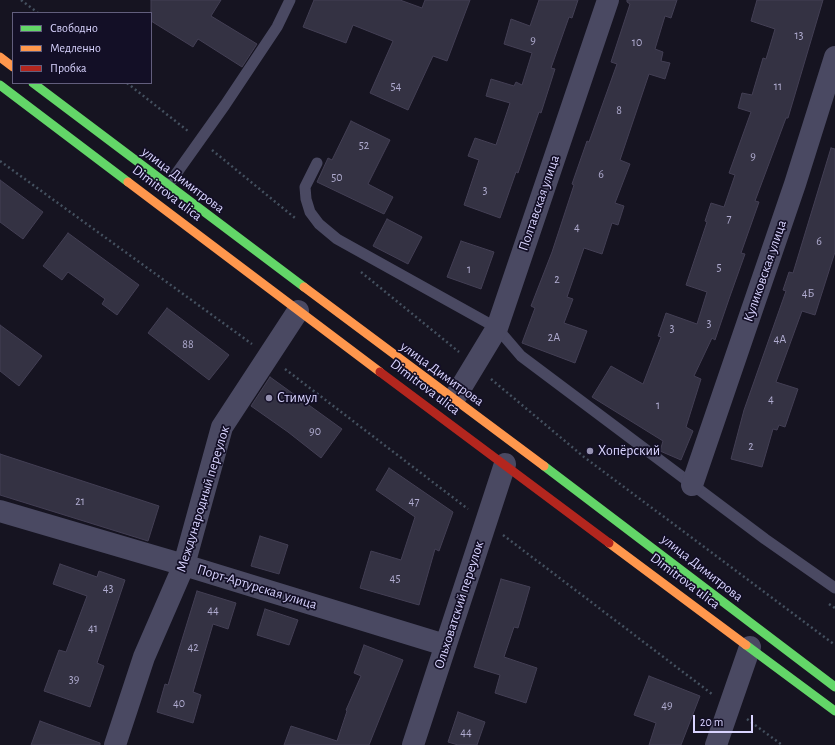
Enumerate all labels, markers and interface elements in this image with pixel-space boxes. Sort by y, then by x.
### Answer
legend [12,12,152,84]
text: Свободно [50,22,98,34]
house number: 13 [794,28,804,42]
house number: 9 [530,33,536,47]
house number: 10 [632,35,642,49]
text: Медленно [50,42,101,54]
text: Пробка [50,62,87,74]
house number: 54 [391,79,401,93]
house number: 11 [774,79,782,93]
house number: 8 [616,103,622,117]
house number: 52 [359,138,369,152]
street label: улица Димитрова [138,143,228,217]
house number: 9 [750,149,756,163]
street label: Полтавская улица [515,153,563,253]
street label: Dimitrova ulica [129,161,205,225]
house number: 6 [598,167,604,181]
house number: 50 [331,170,343,184]
house number: 3 [483,183,487,197]
house number: 7 [726,211,732,225]
street label: Куликовская улица [740,218,790,324]
house number: 4 [574,220,580,234]
house number: 6 [816,234,822,248]
house number: 5 [716,260,722,274]
house number: 1 [467,262,471,276]
house number: 2 [554,272,560,286]
house number: 4Б [802,286,814,300]
house number: 3 [707,316,711,330]
house number: 3 [670,321,674,335]
house number: 2А [548,330,560,344]
house number: 4А [774,332,786,346]
house number: 88 [182,337,194,351]
street label: улица Димитрова [397,338,487,410]
street label: Dimitrova ulica [387,355,463,419]
place label: Стимул [277,390,318,406]
house number: 4 [768,392,774,406]
marker: Стимул [264,393,274,403]
house number: 1 [656,398,660,412]
street label: Международный переулок [173,424,233,574]
house number: 90 [309,424,321,438]
house number: 2 [748,439,754,453]
place label: Хопёрский [598,443,660,459]
marker: Хопёрский [585,446,595,456]
house number: 21 [75,494,85,508]
house number: 47 [409,494,419,508]
street label: улица Димитрова [658,531,746,605]
street label: Ольховатский переулок [430,539,488,671]
street label: Dimitrova ulica [647,549,723,613]
street label: Порт-Артурская улица [195,561,319,613]
house number: 45 [390,571,400,585]
house number: 43 [103,581,113,595]
house number: 44 [207,603,219,617]
house number: 41 [88,621,98,635]
house number: 42 [187,640,199,654]
house number: 39 [69,672,79,686]
house number: 40 [173,696,185,710]
house number: 49 [661,698,673,712]
scale bar [695,707,755,733]
text: 20 m [700,716,723,728]
house number: 44 [460,725,472,739]

